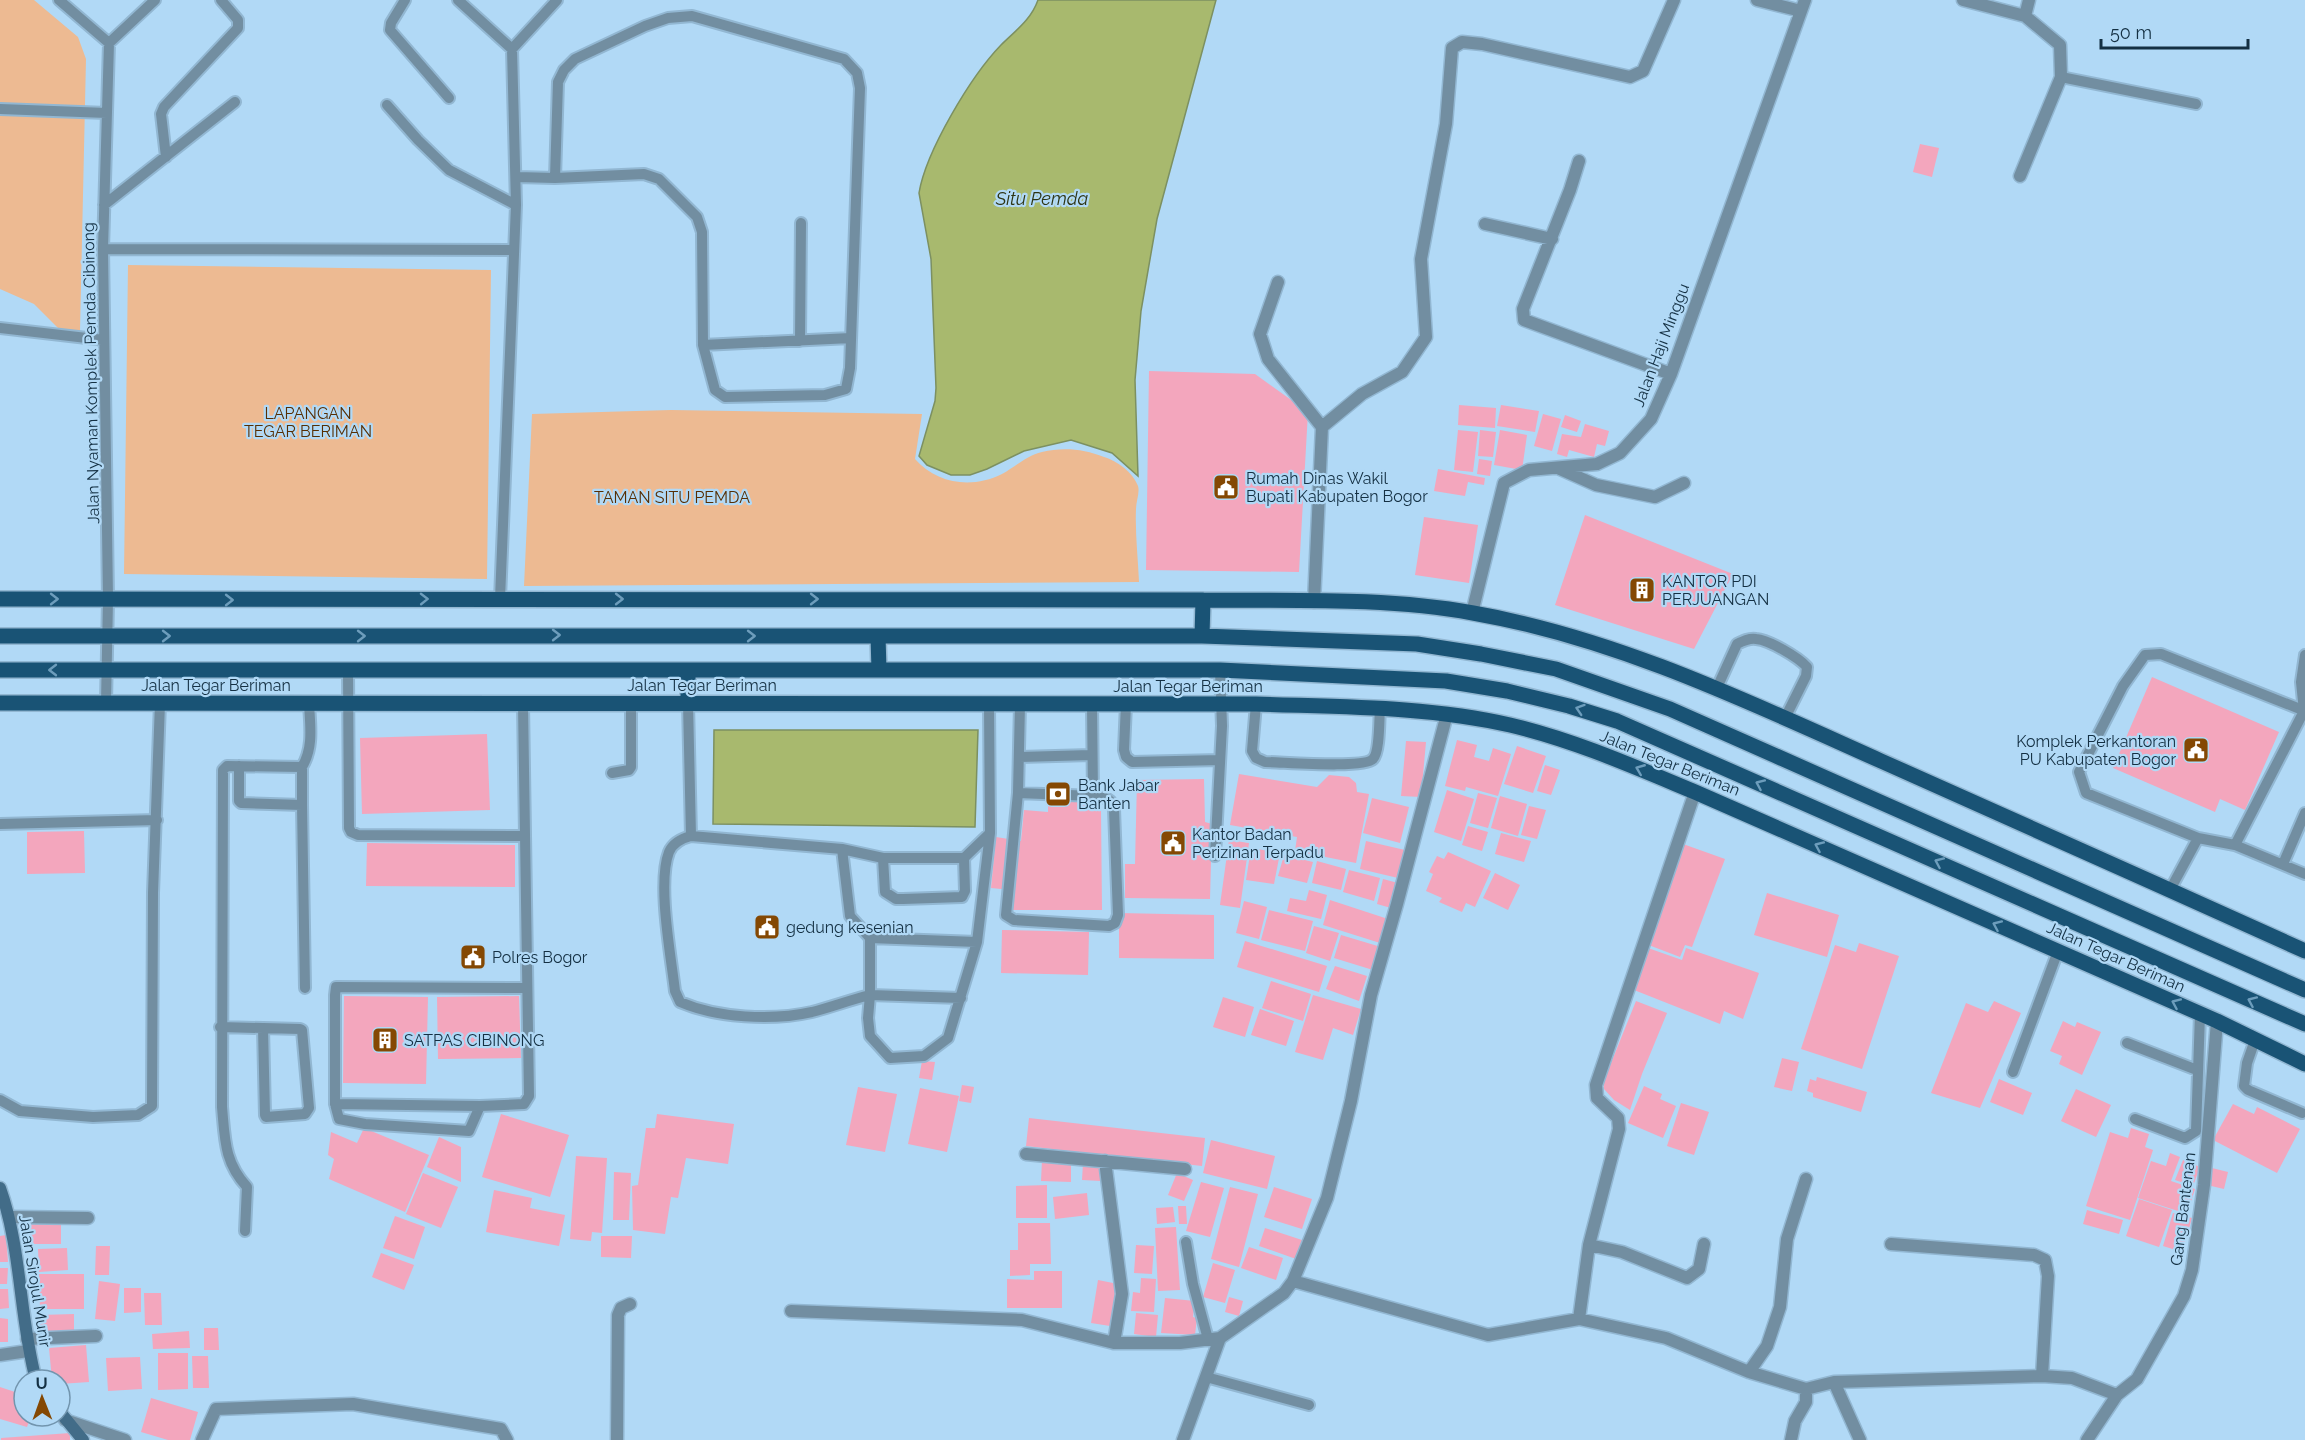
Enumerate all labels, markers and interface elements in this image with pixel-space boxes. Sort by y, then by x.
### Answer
scale bar [2101,12,2248,50]
text: 50 m [2110,22,2152,43]
water label: Situ Pemda [995,188,1088,209]
street label: Jalan Nyaman Komplek Pemda Cibinong [79,222,103,524]
street label: Jalan Haji Minggu [1629,281,1693,409]
park label: LAPANGAN TEGAR BERIMAN [244,404,372,441]
place label: Rumah Dinas Wakil Bupati Kabupaten Bogor [1246,469,1428,506]
public building icon: Rumah Dinas Wakil Bupati Kabupaten Bogor [1211,472,1241,502]
park label: TAMAN SITU PEMDA [594,488,750,507]
place label: KANTOR PDI PERJUANGAN [1662,572,1769,609]
building icon: KANTOR PDI PERJUANGAN [1627,575,1657,605]
one-way arrow [49,593,58,605]
one-way arrow [420,593,429,606]
one-way arrow [615,593,624,605]
one-way arrow [810,593,819,605]
one-way arrow [225,594,234,606]
one-way arrow [551,629,560,641]
one-way arrow [161,630,170,642]
one-way arrow [356,630,365,642]
one-way arrow [746,630,755,642]
one-way arrow [49,664,58,676]
street label: Jalan Tegar Beriman [141,676,291,695]
street label: Jalan Tegar Beriman [627,676,777,695]
street label: Jalan Tegar Beriman [1113,677,1263,696]
one-way arrow [1575,704,1586,716]
street label: Jalan Tegar Beriman [1597,726,1743,800]
place label: Komplek Perkantoran PU Kabupaten Bogor [2016,732,2176,769]
public building icon: Komplek Perkantoran PU Kabupaten Bogor [2181,735,2211,765]
one-way arrow [1635,764,1646,776]
place label: Bank Jabar Banten [1078,776,1160,813]
bank icon: Bank Jabar Banten [1043,779,1073,809]
one-way arrow [1756,779,1767,791]
place label: Kantor Badan Perizinan Terpadu [1192,825,1324,862]
public building icon: Kantor Badan Perizinan Terpadu [1158,828,1188,858]
one-way arrow [1814,842,1825,854]
one-way arrow [1934,858,1945,870]
public building icon: gedung kesenian [752,912,782,942]
place label: gedung kesenian [786,918,913,937]
street label: Jalan Tegar Beriman [2044,918,2188,996]
one-way arrow [1993,920,2004,932]
public building icon: Polres Bogor [458,942,488,972]
place label: Polres Bogor [492,948,588,967]
one-way arrow [2247,996,2258,1008]
one-way arrow [2171,999,2182,1011]
building icon: SATPAS CIBINONG [370,1025,400,1055]
place label: SATPAS CIBINONG [404,1031,544,1050]
street label: Gang Bantenan [2167,1151,2199,1267]
street label: Jalan Sirojul Munir [15,1213,55,1349]
north arrow [12,1368,72,1428]
text: U [36,1374,48,1393]

